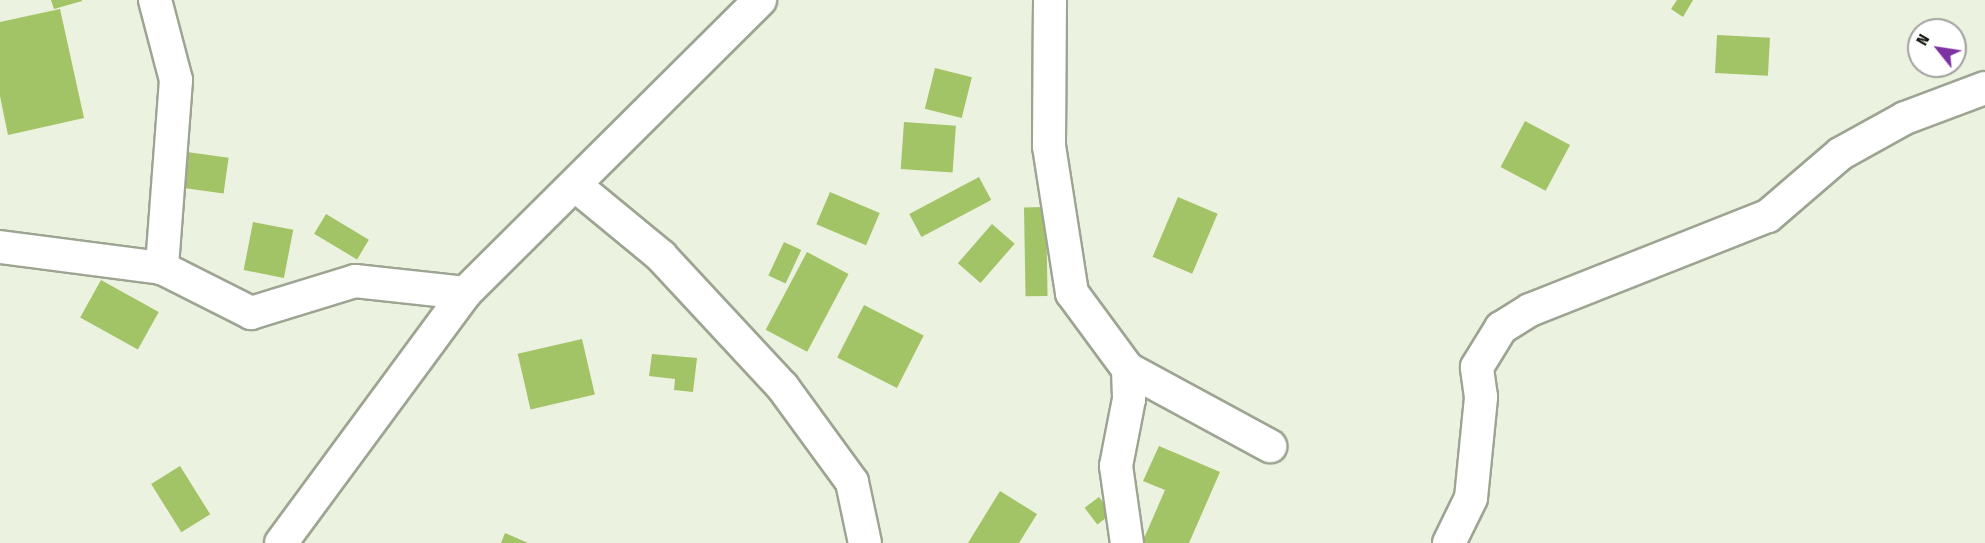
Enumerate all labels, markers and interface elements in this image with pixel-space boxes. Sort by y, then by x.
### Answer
north arrow [1907,18,1967,78]
text: N [1912,31,1933,49]

